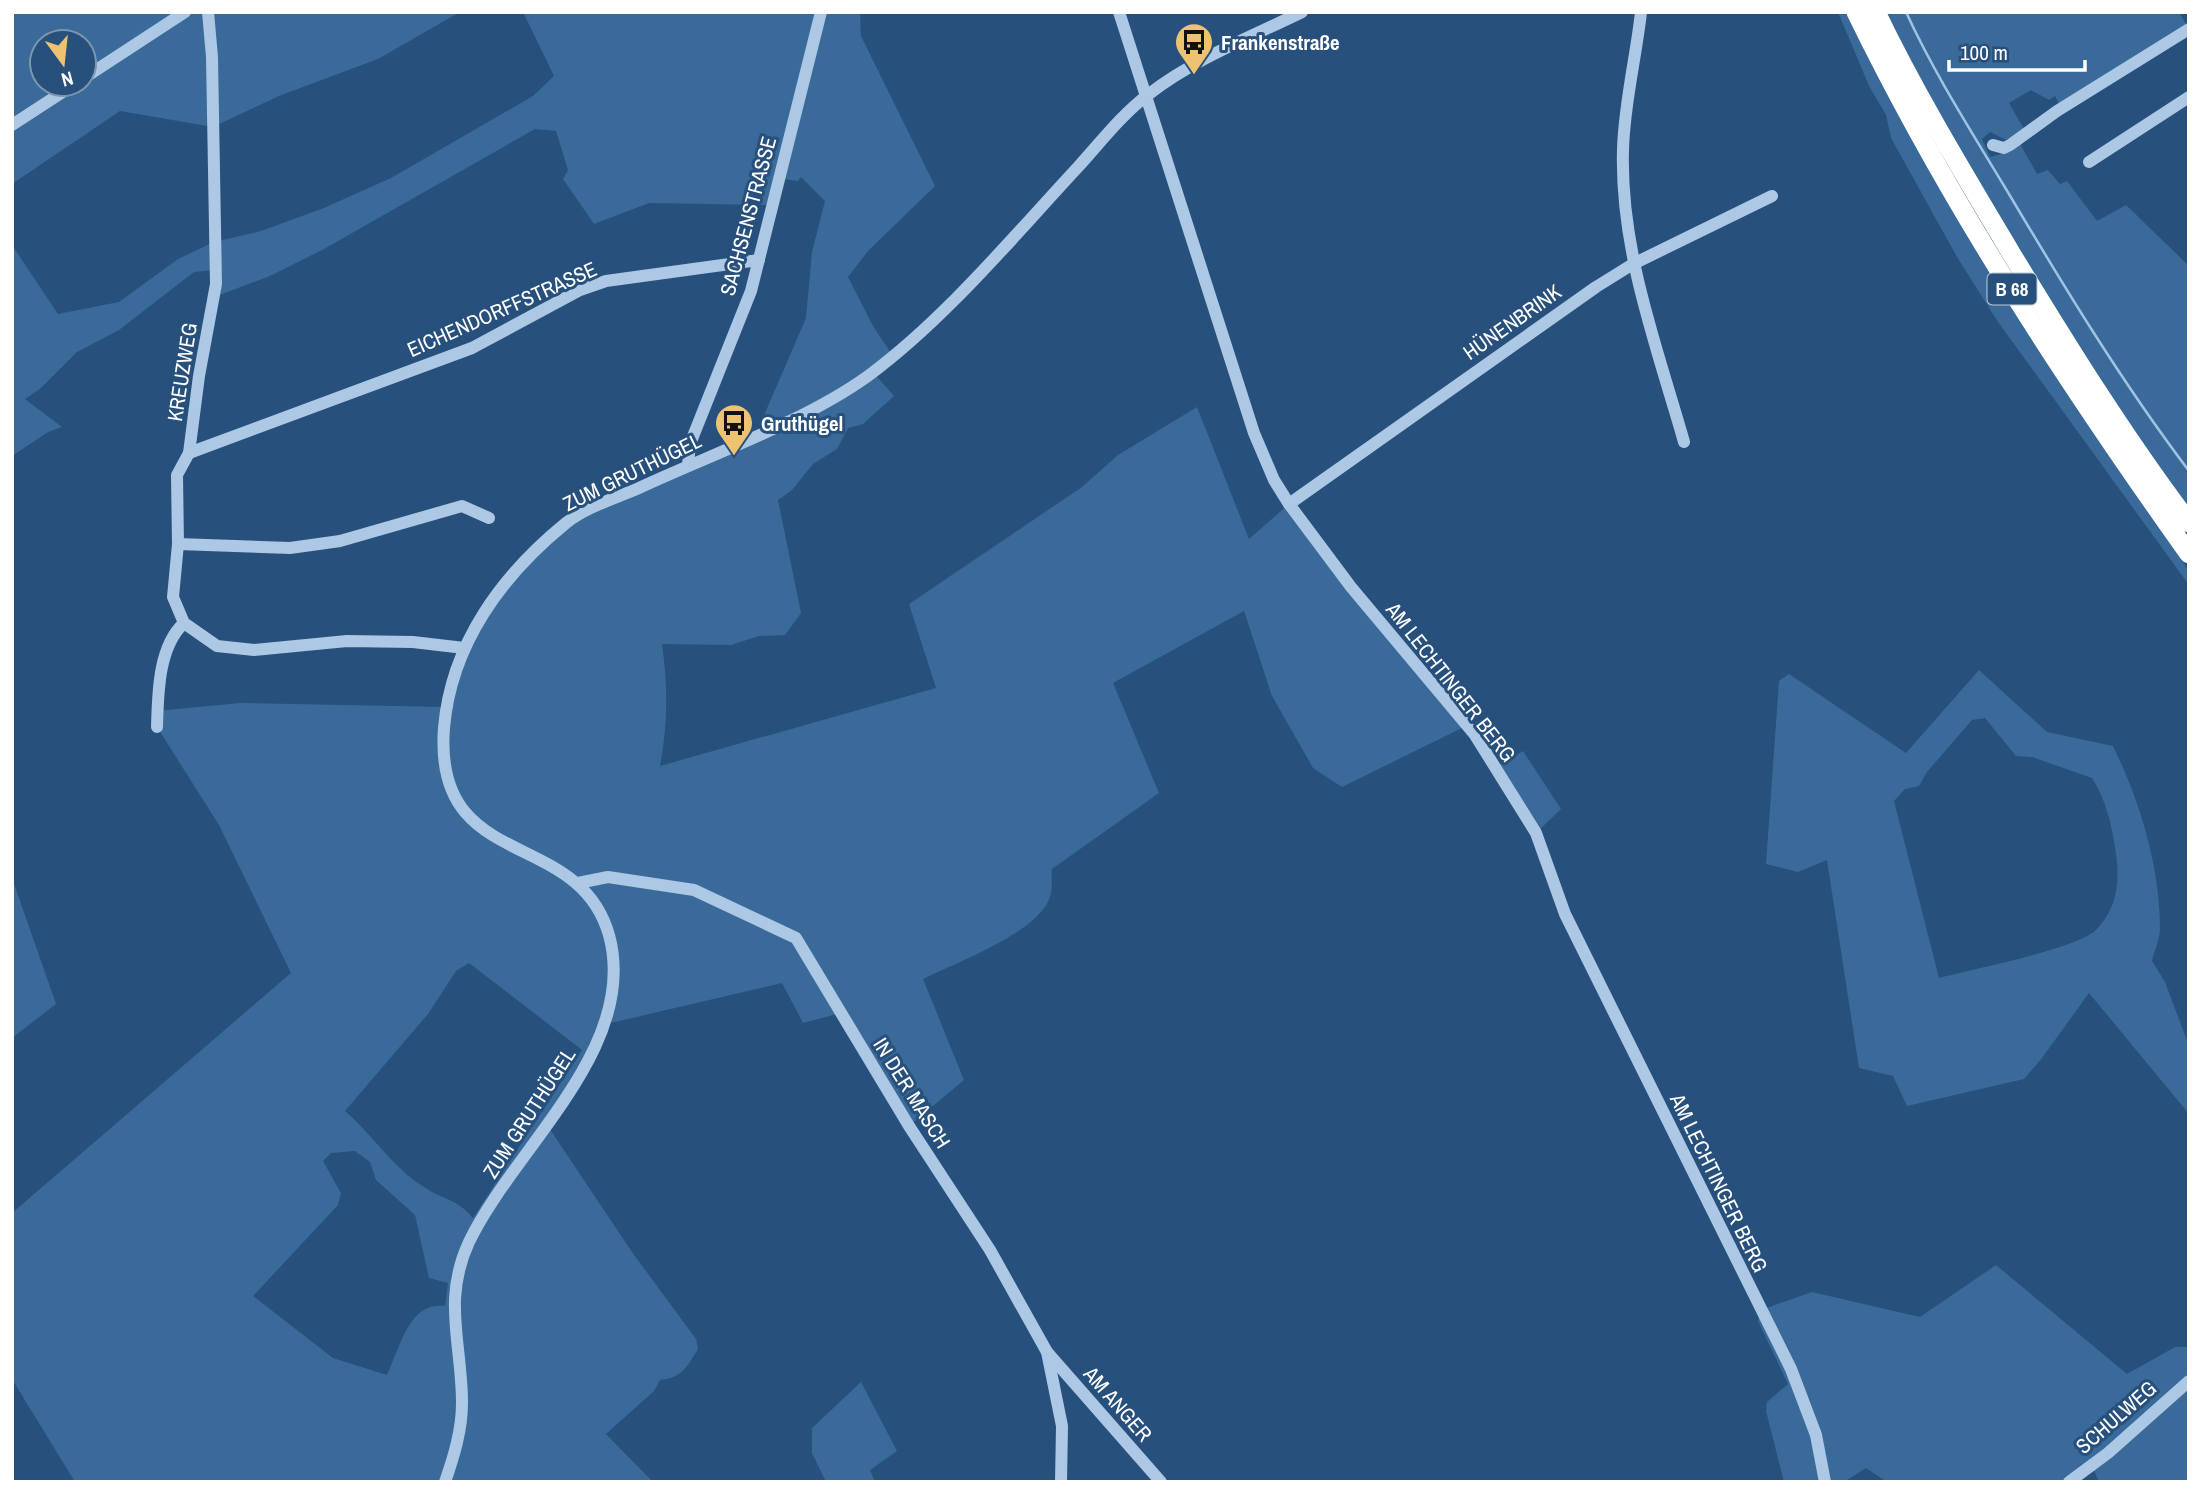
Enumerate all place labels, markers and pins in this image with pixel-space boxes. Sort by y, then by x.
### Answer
bus stop icon: Frankenstraße [1173,21,1215,76]
place label: Frankenstraße [1221,28,1340,57]
bus stop icon: Gruthügel [713,402,755,457]
place label: Gruthügel [761,409,843,438]

